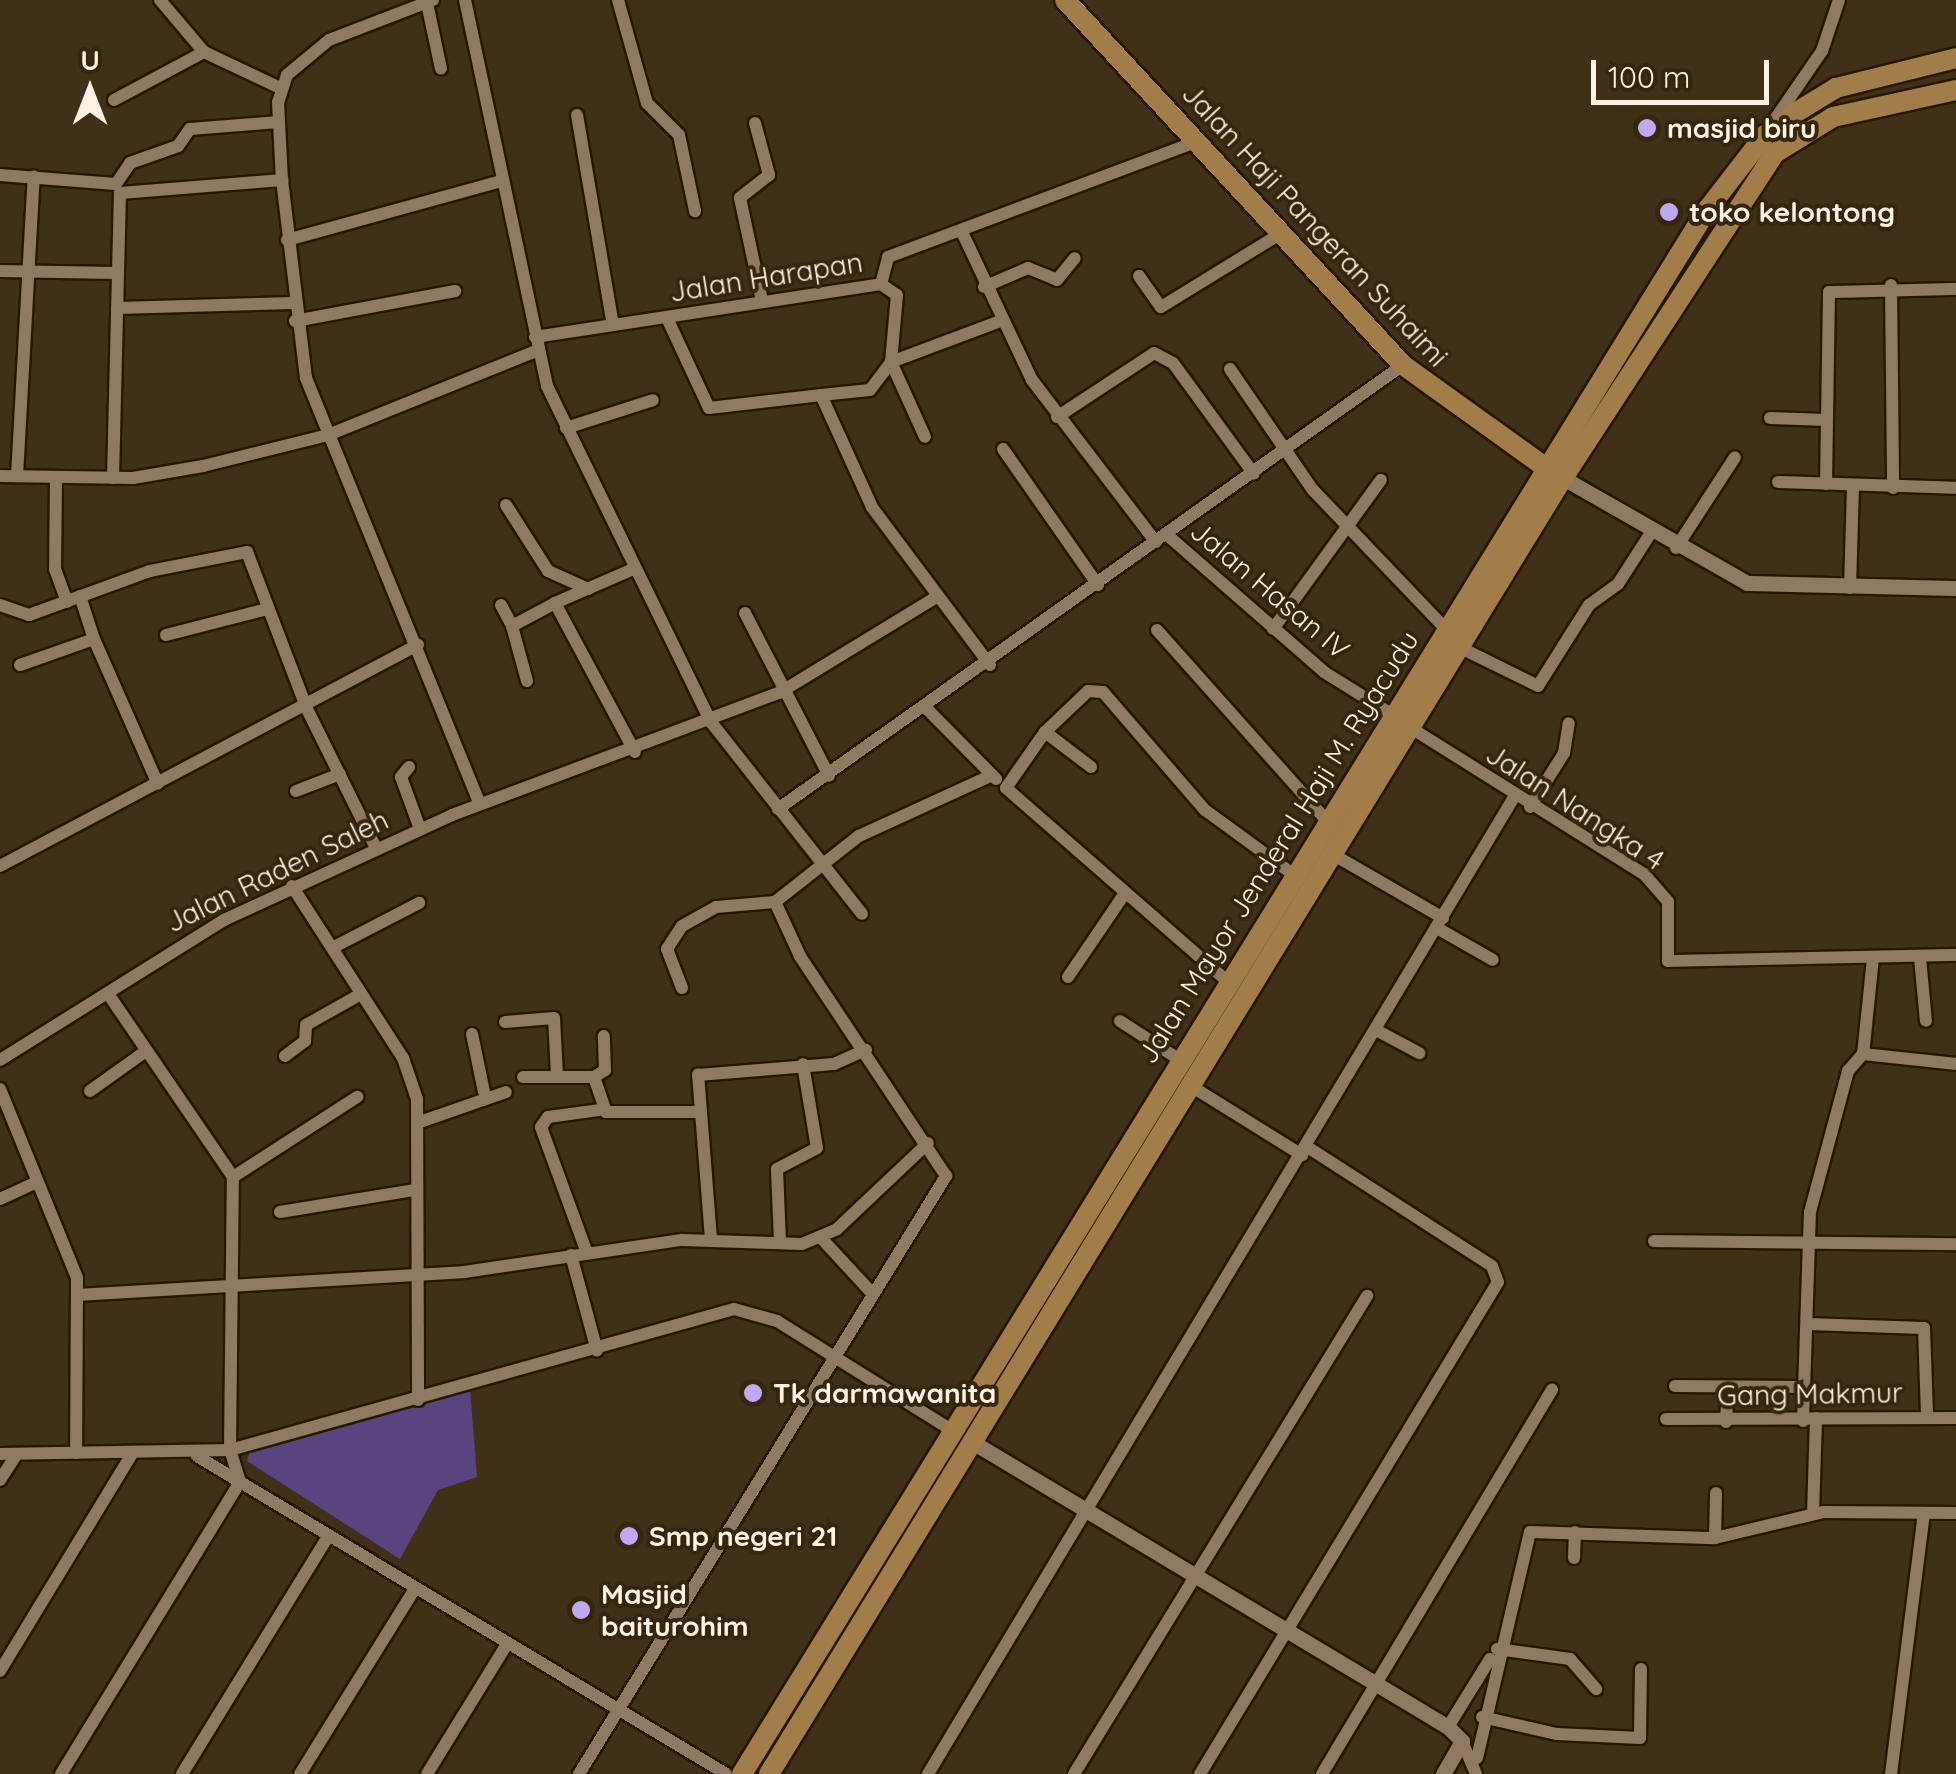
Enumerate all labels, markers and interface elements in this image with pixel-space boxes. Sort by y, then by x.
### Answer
north arrow [40,40,140,140]
scale bar [1596,40,1774,102]
text: U [80,42,100,77]
text: 100 m [1608,58,1690,96]
street label: Jalan Haji Pangeran Suhaimi [1175,77,1455,373]
place label: masjid biru [1667,111,1816,145]
marker: masjid biru [1636,117,1658,139]
place label: toko kelontong [1689,195,1895,229]
marker: toko kelontong [1658,201,1680,223]
street label: Jalan Harapan [667,245,865,309]
street label: Jalan Hasan IV [1184,514,1356,666]
street label: Jalan Mayor Jenderal Haji M. Ryacudu [1130,625,1426,1069]
street label: Jalan Nangka 4 [1480,737,1670,877]
street label: Jalan Raden Saleh [160,803,394,939]
place label: Tk darmawanita [773,1376,996,1410]
street label: Gang Makmur [1717,1376,1903,1412]
marker: Tk darmawanita [742,1382,764,1404]
place label: Smp negeri 21 [649,1519,837,1553]
marker: Smp negeri 21 [618,1525,640,1547]
place label: Masjid baiturohim [601,1577,749,1643]
marker: Masjid baiturohim [570,1599,592,1621]

